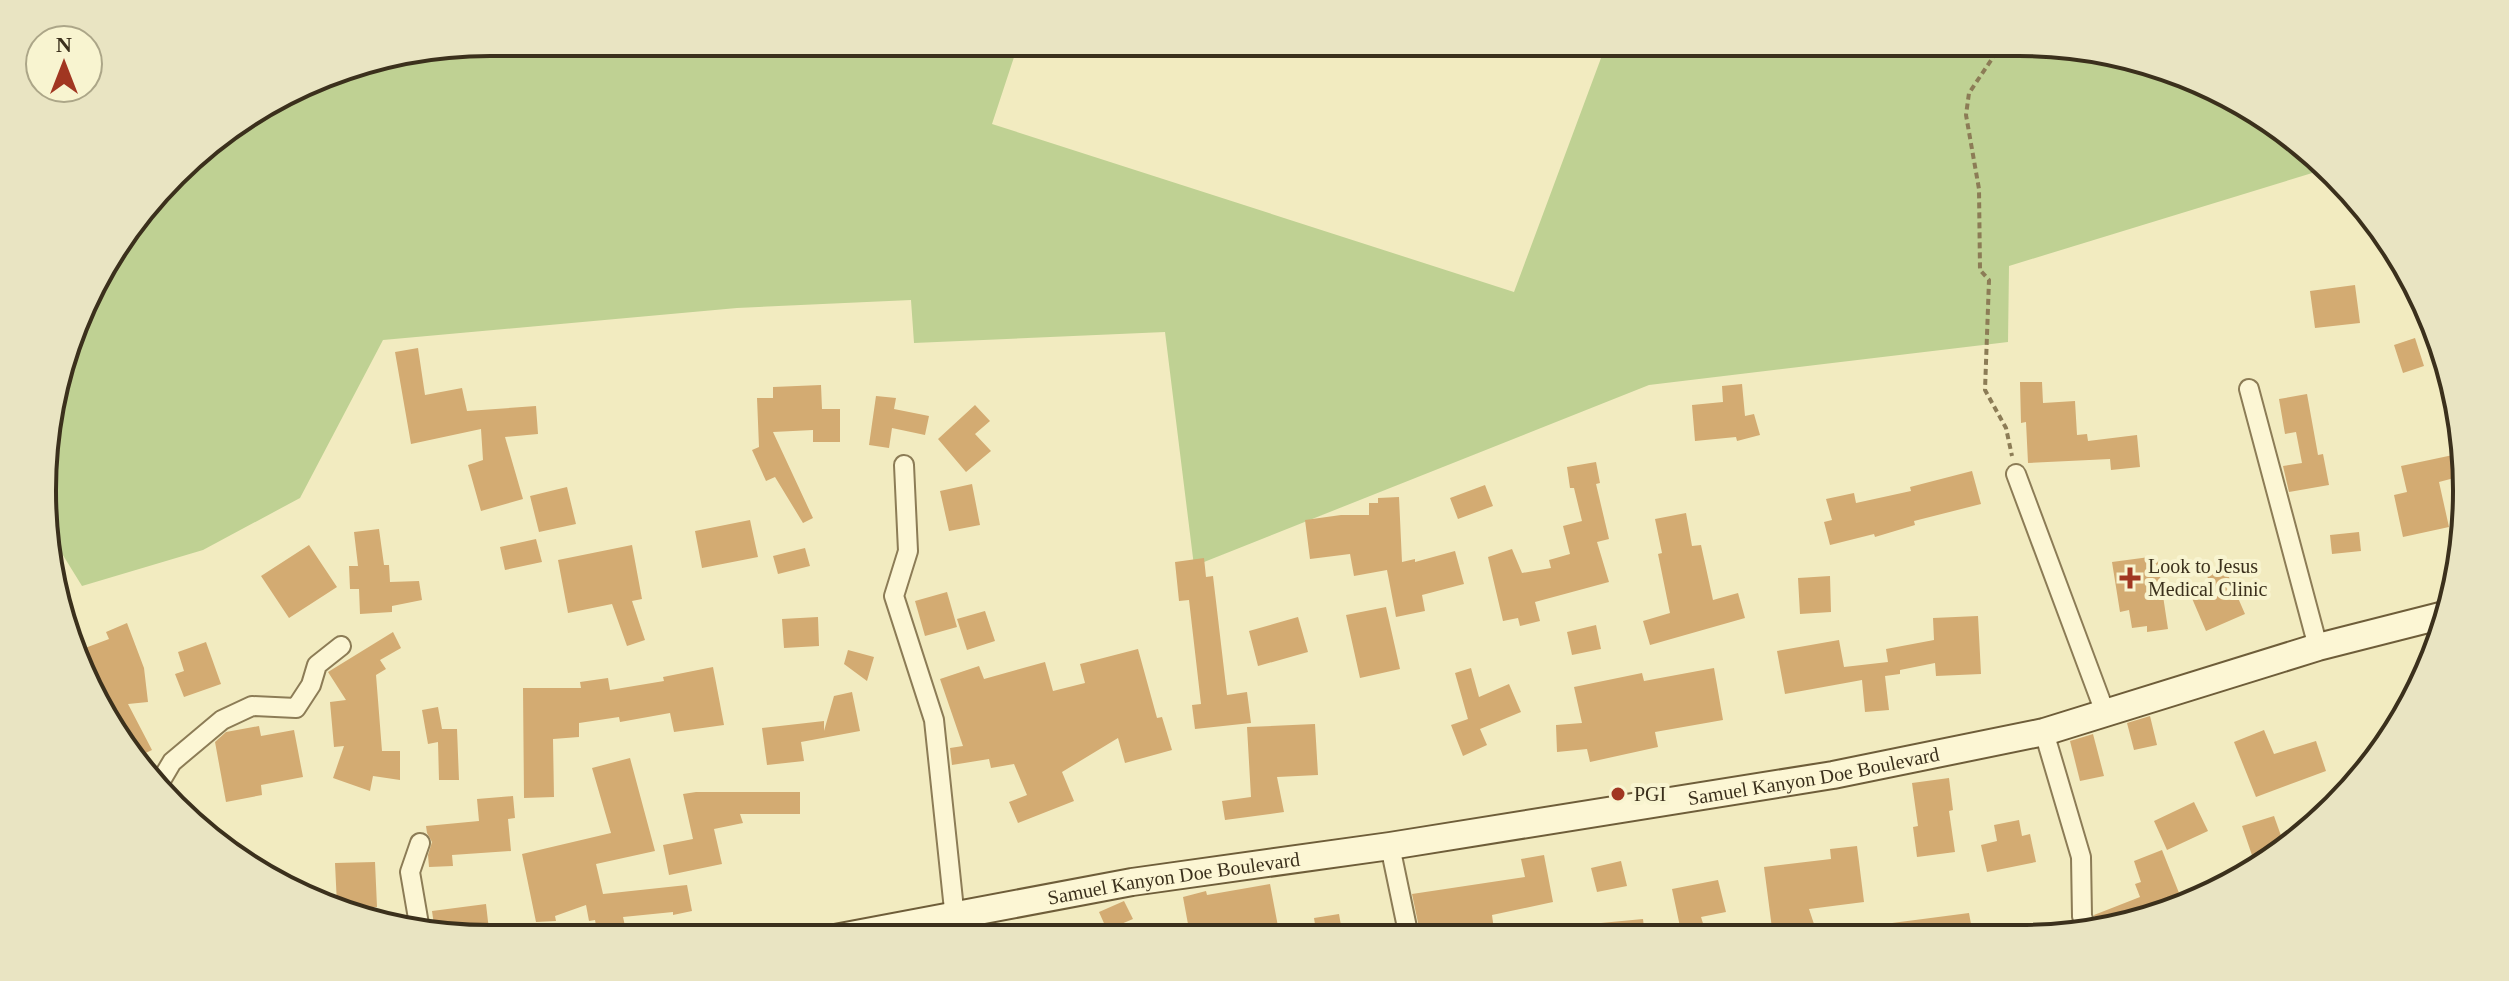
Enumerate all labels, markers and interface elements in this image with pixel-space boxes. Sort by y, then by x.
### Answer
north arrow [24,24,104,104]
text: N [56,32,72,57]
place label: Look to Jesus Medical Clinic [2148,555,2268,600]
marker: Look to Jesus Medical Clinic [2119,567,2141,589]
street label: Samuel Kanyon Doe Boulevard [1686,743,1941,809]
place label: PGI [1634,783,1666,805]
marker: PGI [1609,785,1627,803]
street label: Samuel Kanyon Doe Boulevard [1046,848,1301,909]

